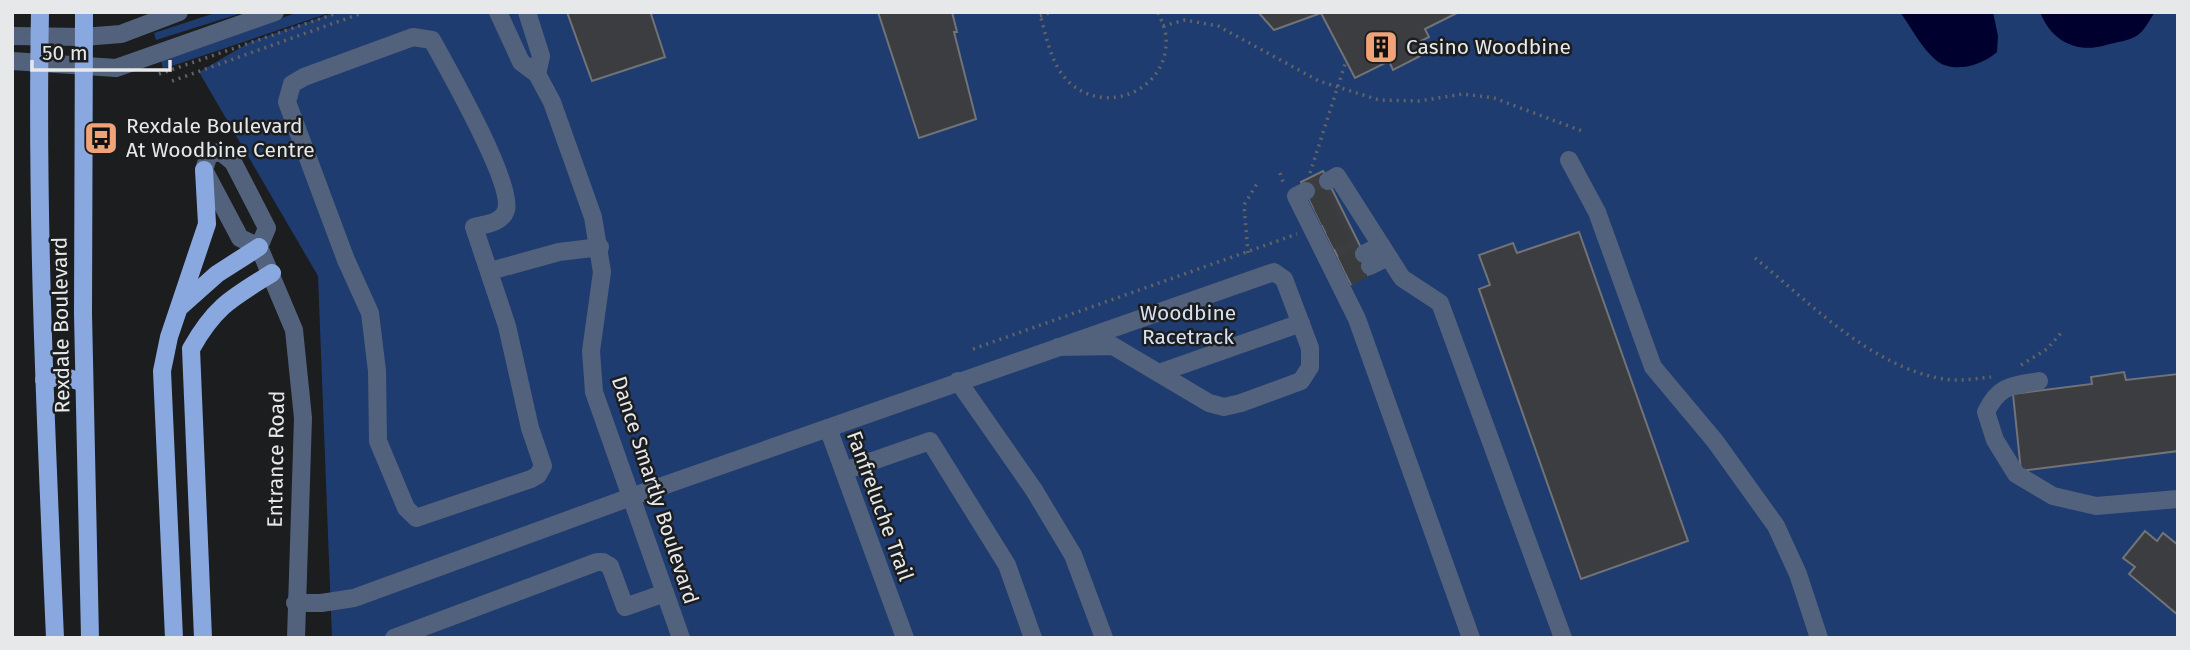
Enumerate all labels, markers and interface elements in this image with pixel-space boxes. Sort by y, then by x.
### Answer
scale bar [32,28,170,72]
building icon: Casino Woodbine [1362,28,1400,66]
place label: Casino Woodbine [1406,34,1571,60]
text: 50 m [42,40,88,66]
place label: Rexdale Boulevard At Woodbine Centre [126,113,315,163]
bus stop icon: Rexdale Boulevard At Woodbine Centre [82,119,120,157]
street label: Rexdale Boulevard [46,236,76,414]
park label: Woodbine Racetrack [1140,300,1236,350]
street label: Dance Smartly Boulevard [606,373,704,607]
street label: Entrance Road [262,390,290,528]
street label: Fanfreluche Trail [841,428,919,584]

